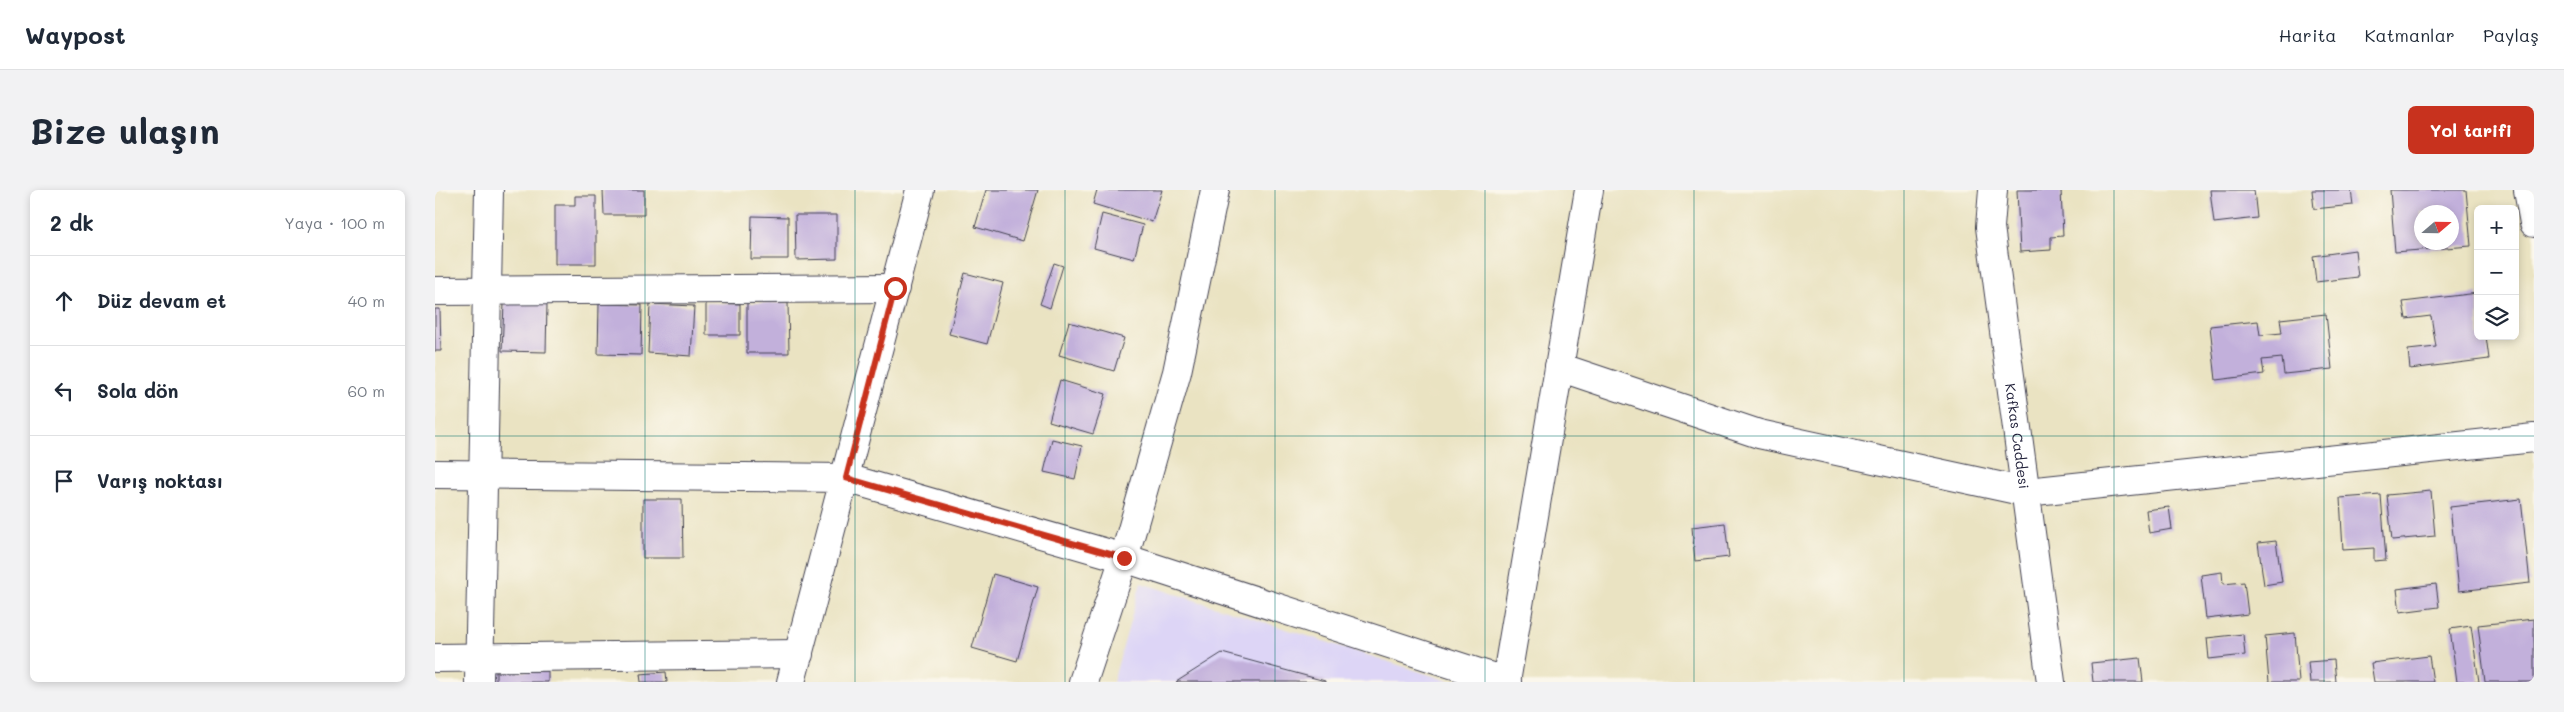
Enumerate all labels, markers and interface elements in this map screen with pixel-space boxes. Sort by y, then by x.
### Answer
text: Waypost [25,19,126,50]
text: Harita [2279,23,2337,47]
text: Katmanlar [2365,23,2455,47]
text: Paylaş [2483,23,2539,47]
button: Yol tarifi [2408,106,2534,154]
text: Bize ulaşın [30,107,220,153]
north arrow [2414,205,2459,250]
map controls [2474,205,2519,340]
button: + [2474,205,2519,250]
text: 2 dk [50,209,94,236]
text: Yaya · 100 m [284,212,385,233]
button: − [2474,250,2519,295]
route start [884,277,907,300]
icon: ahead [50,287,78,315]
text: Düz devam et [97,288,226,313]
text: 40 m [348,290,385,311]
button: layers [2474,295,2519,340]
icon: left [50,377,78,405]
text: Sola dön [97,378,179,403]
text: 60 m [348,380,385,401]
street label: Kafkas Caddesi [2002,382,2035,490]
icon: arrive [50,467,78,495]
text: Varış noktası [97,468,223,493]
route end [1113,547,1136,570]

